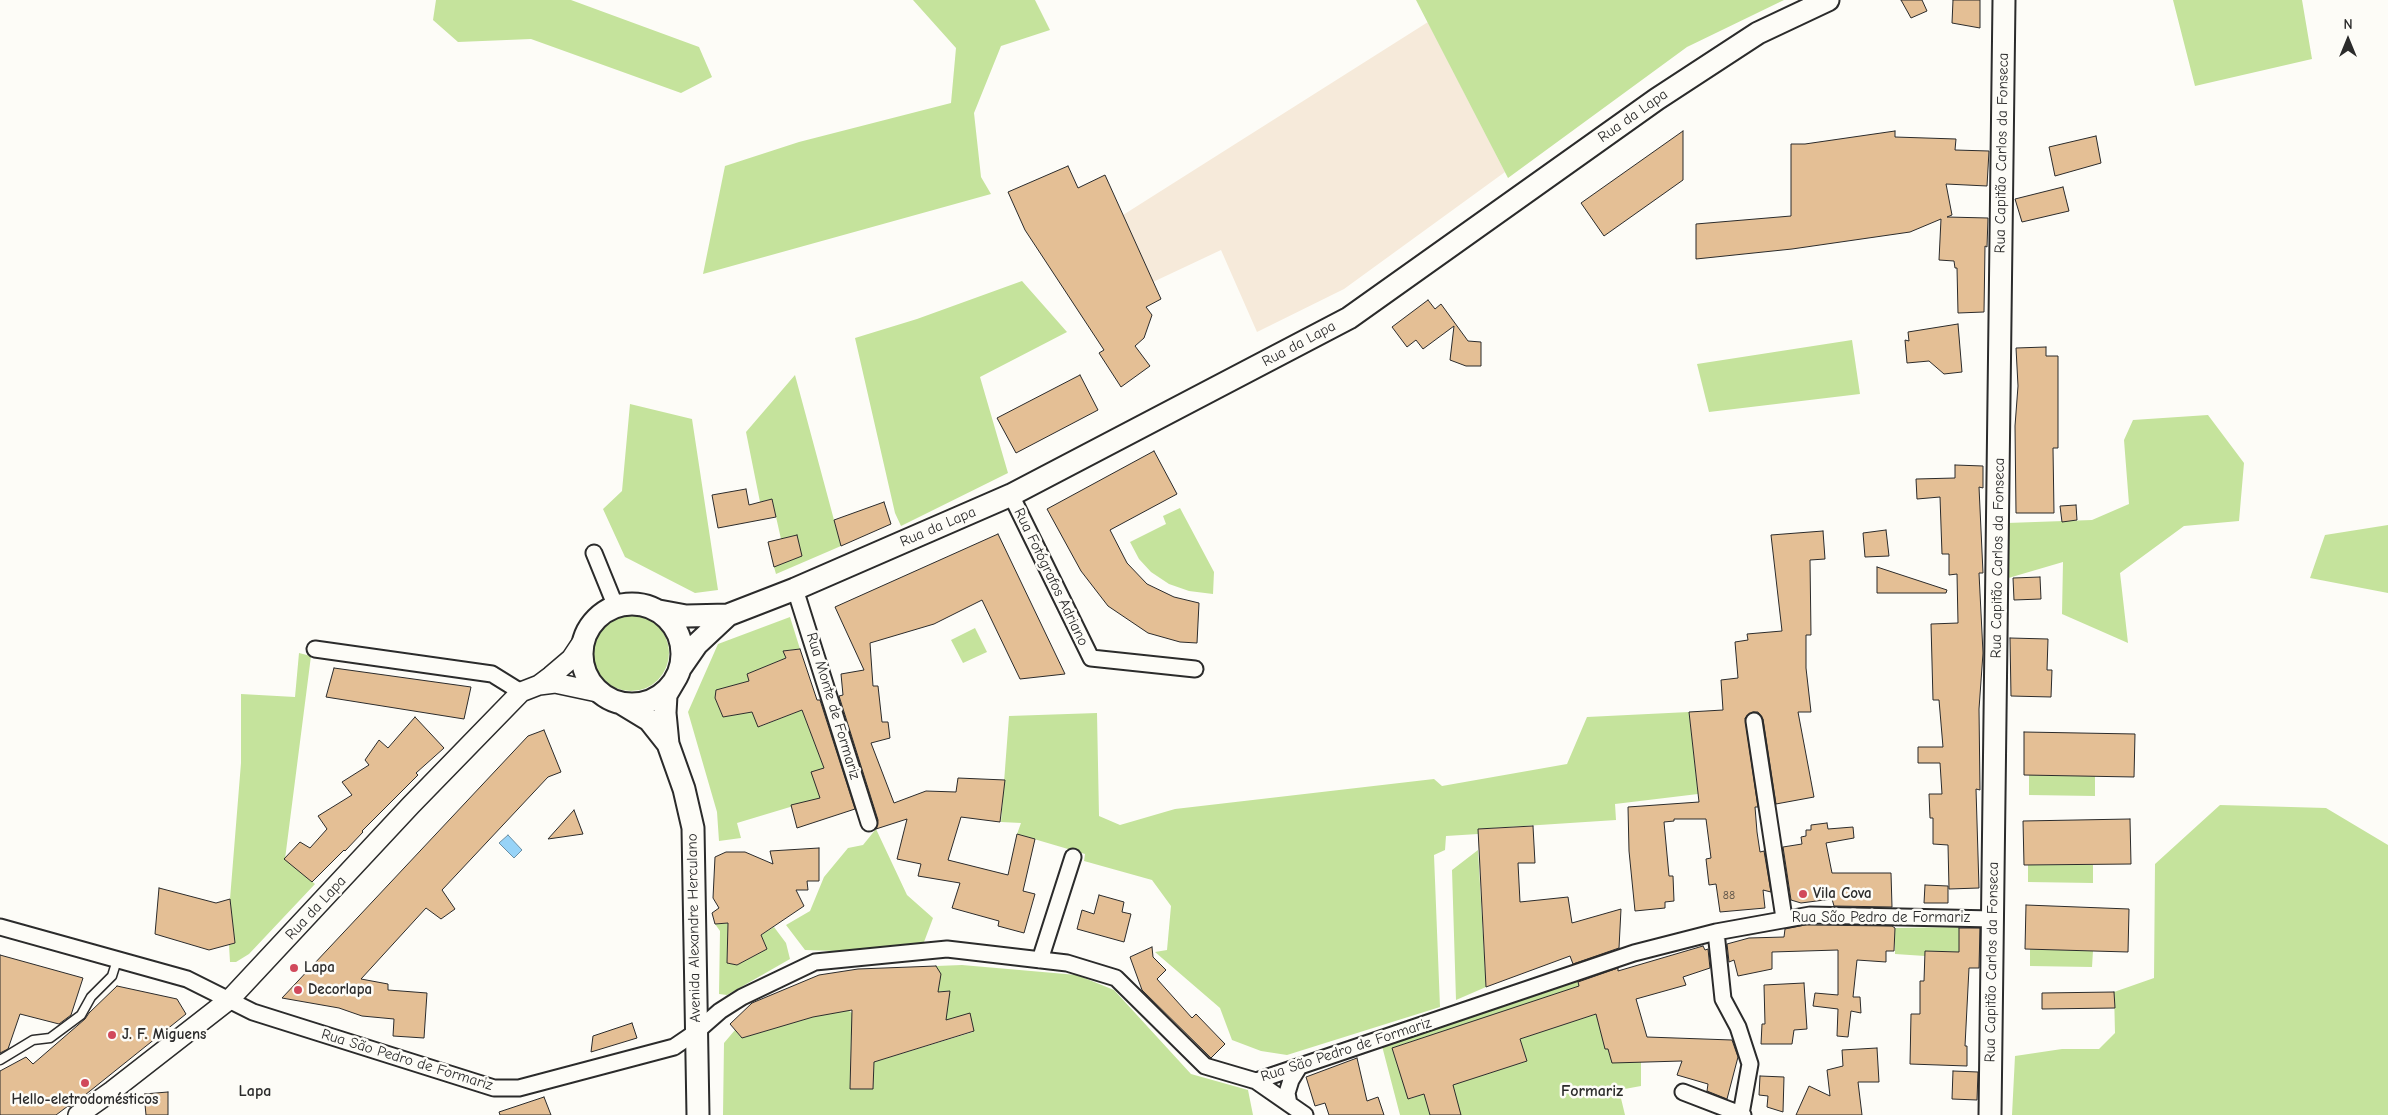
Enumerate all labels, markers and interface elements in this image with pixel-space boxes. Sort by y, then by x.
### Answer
north arrow [2323,15,2373,65]
text: N [2343,16,2353,33]
street label: Rua Capitão Carlos da Fonseca [1991,52,2013,254]
street label: Rua da Lapa [1595,85,1671,147]
street label: Rua da Lapa [1259,317,1339,371]
street label: Rua Capitão Carlos da Fonseca [1987,457,2009,659]
street label: Rua da Lapa [897,503,979,551]
street label: Rua Fotógrafos Adriano [1010,505,1092,649]
street label: Rua Monte de Formariz [802,630,864,782]
street label: Avenida Alexandre Herculano [683,833,705,1023]
street label: Rua Capitão Carlos da Fonseca [1981,861,2003,1063]
street label: Rua da Lapa [282,872,350,944]
place label: Vila Cova [1813,885,1872,903]
marker: Vila Cova [1797,888,1809,900]
house number: 88 [1723,889,1735,903]
street label: Rua São Pedro de Formariz [1792,909,1970,927]
place label: Lapa [304,959,335,977]
marker: Lapa [288,962,300,974]
place label: Decorlapa [308,981,372,999]
marker: Decorlapa [292,984,304,996]
street label: Rua São Pedro de Formariz [1258,1014,1434,1086]
street label: Rua São Pedro de Formariz [319,1025,495,1095]
place label: J. F. Miguens [122,1026,206,1044]
marker: J. F. Miguens [106,1029,118,1041]
marker: Hello-eletrodomésticos [79,1077,91,1089]
district label: Lapa [239,1081,271,1101]
district label: Formariz [1561,1081,1623,1101]
place label: Hello-eletrodomésticos [12,1091,158,1109]

